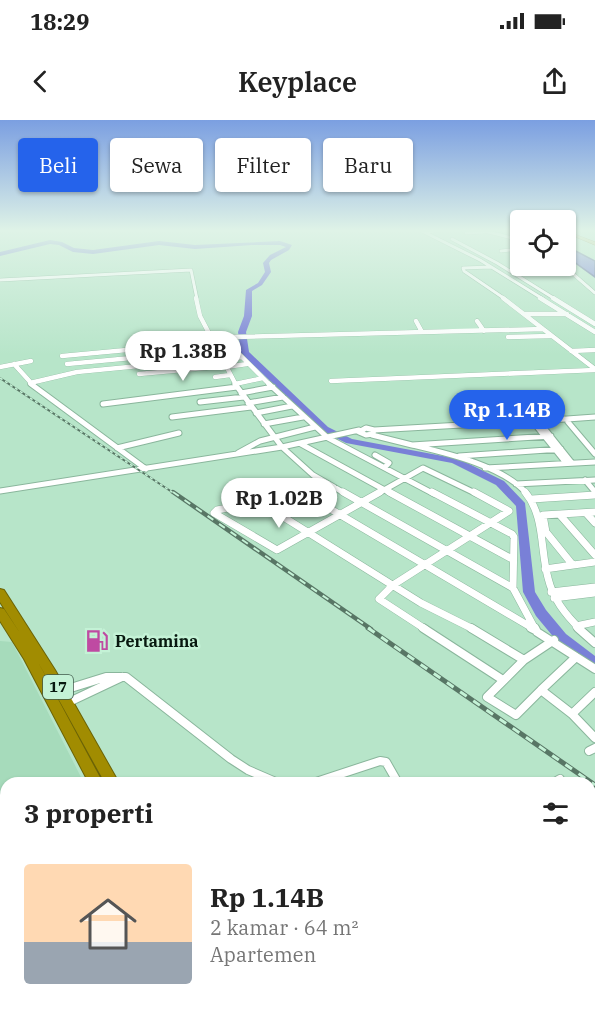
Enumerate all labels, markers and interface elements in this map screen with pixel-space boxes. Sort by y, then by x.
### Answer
text: 18:29 [30,7,89,36]
text: Keyplace [238,64,357,99]
icon: back [24,65,57,98]
icon: share [538,65,571,98]
chip: Beli [18,138,98,192]
chip: Sewa [110,138,203,192]
chip: Filter [215,138,311,192]
chip: Baru [323,138,413,192]
map controls [510,210,576,276]
button: locate [510,210,576,276]
pin: Rp 1.38B [121,331,245,382]
text: Rp 1.38B [139,337,227,364]
pin: Rp 1.14B [445,390,569,441]
text: Rp 1.14B [463,396,551,423]
pin: Rp 1.02B [217,478,341,529]
text: Rp 1.02B [235,484,323,511]
fuel station icon: Pertamina [84,628,110,654]
place label: Pertamina [115,631,198,651]
road number: 17 [43,675,73,699]
text: 3 properti [24,796,153,830]
icon: filters [539,797,572,830]
text: Rp 1.14B [210,880,324,914]
icon: home [72,888,144,960]
text: 2 kamar · 64 m² [210,914,358,941]
text: Apartemen [210,941,316,968]

